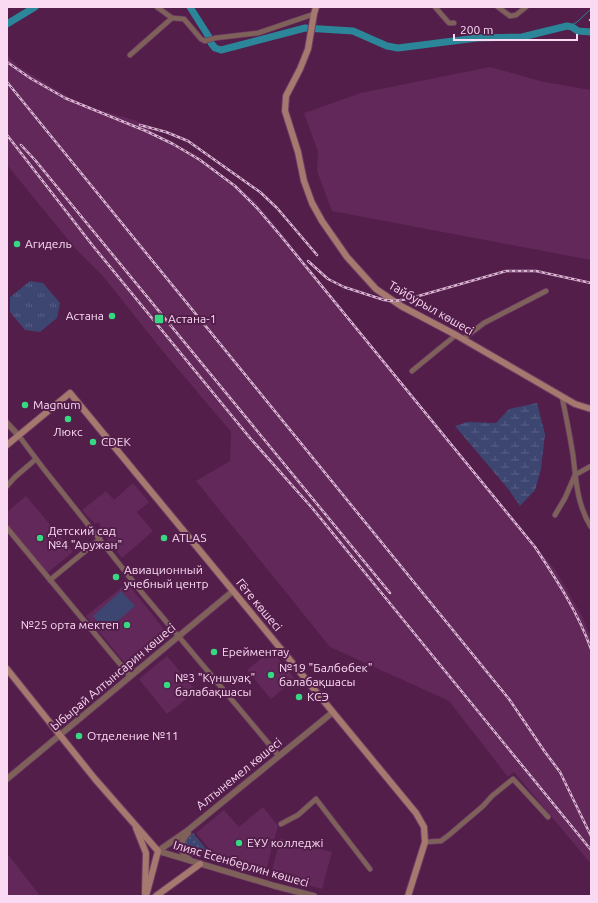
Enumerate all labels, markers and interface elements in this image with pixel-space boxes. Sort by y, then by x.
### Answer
scale bar [454,16,577,42]
text: 200 m [460,23,493,36]
place label: Агидель [25,237,72,250]
marker: Агидель [12,239,22,249]
street label: Тайбурыл көшесі [387,278,476,337]
place label: Астана [66,309,104,322]
marker: Астана [107,311,117,321]
place label: Астана-1 [168,312,216,325]
marker: Астана-1 [153,313,165,325]
place label: Magnum [33,398,81,411]
marker: Magnum [20,400,30,410]
marker: Люкс [63,414,73,424]
place label: Люкс [53,425,83,438]
place label: CDEK [101,435,132,448]
marker: CDEK [88,437,98,447]
place label: Детский сад №4 "Аружан" [48,524,122,551]
place label: ATLAS [172,531,207,544]
marker: Детский сад №4 "Аружан" [35,533,45,543]
marker: ATLAS [159,533,169,543]
place label: Авиационный учебный центр [124,563,208,590]
marker: Авиационный учебный центр [111,572,121,582]
street label: Гёте көшесі [234,576,285,633]
place label: №25 орта мектеп [21,618,119,631]
marker: №25 орта мектеп [122,620,132,630]
street label: Ыбырай Алтынсарин көшесі [48,621,178,733]
place label: Ерейментау [222,645,289,658]
marker: Ерейментау [209,647,219,657]
place label: №19 "Балбөбек" балабақшасы [279,661,373,688]
marker: №19 "Балбөбек" балабақшасы [266,670,276,680]
place label: №3 "Күншуақ" балабақшасы [175,671,255,698]
marker: №3 "Күншуақ" балабақшасы [162,680,172,690]
place label: КСЭ [307,690,329,703]
marker: КСЭ [294,692,304,702]
place label: Отделение №11 [87,729,179,742]
marker: Отделение №11 [74,731,84,741]
street label: Алтынемел көшесі [193,735,284,812]
place label: ЕҰУ колледжі [247,836,323,849]
street label: Ілияс Есенберлин көшесі [172,838,310,889]
marker: ЕҰУ колледжі [234,838,244,848]

